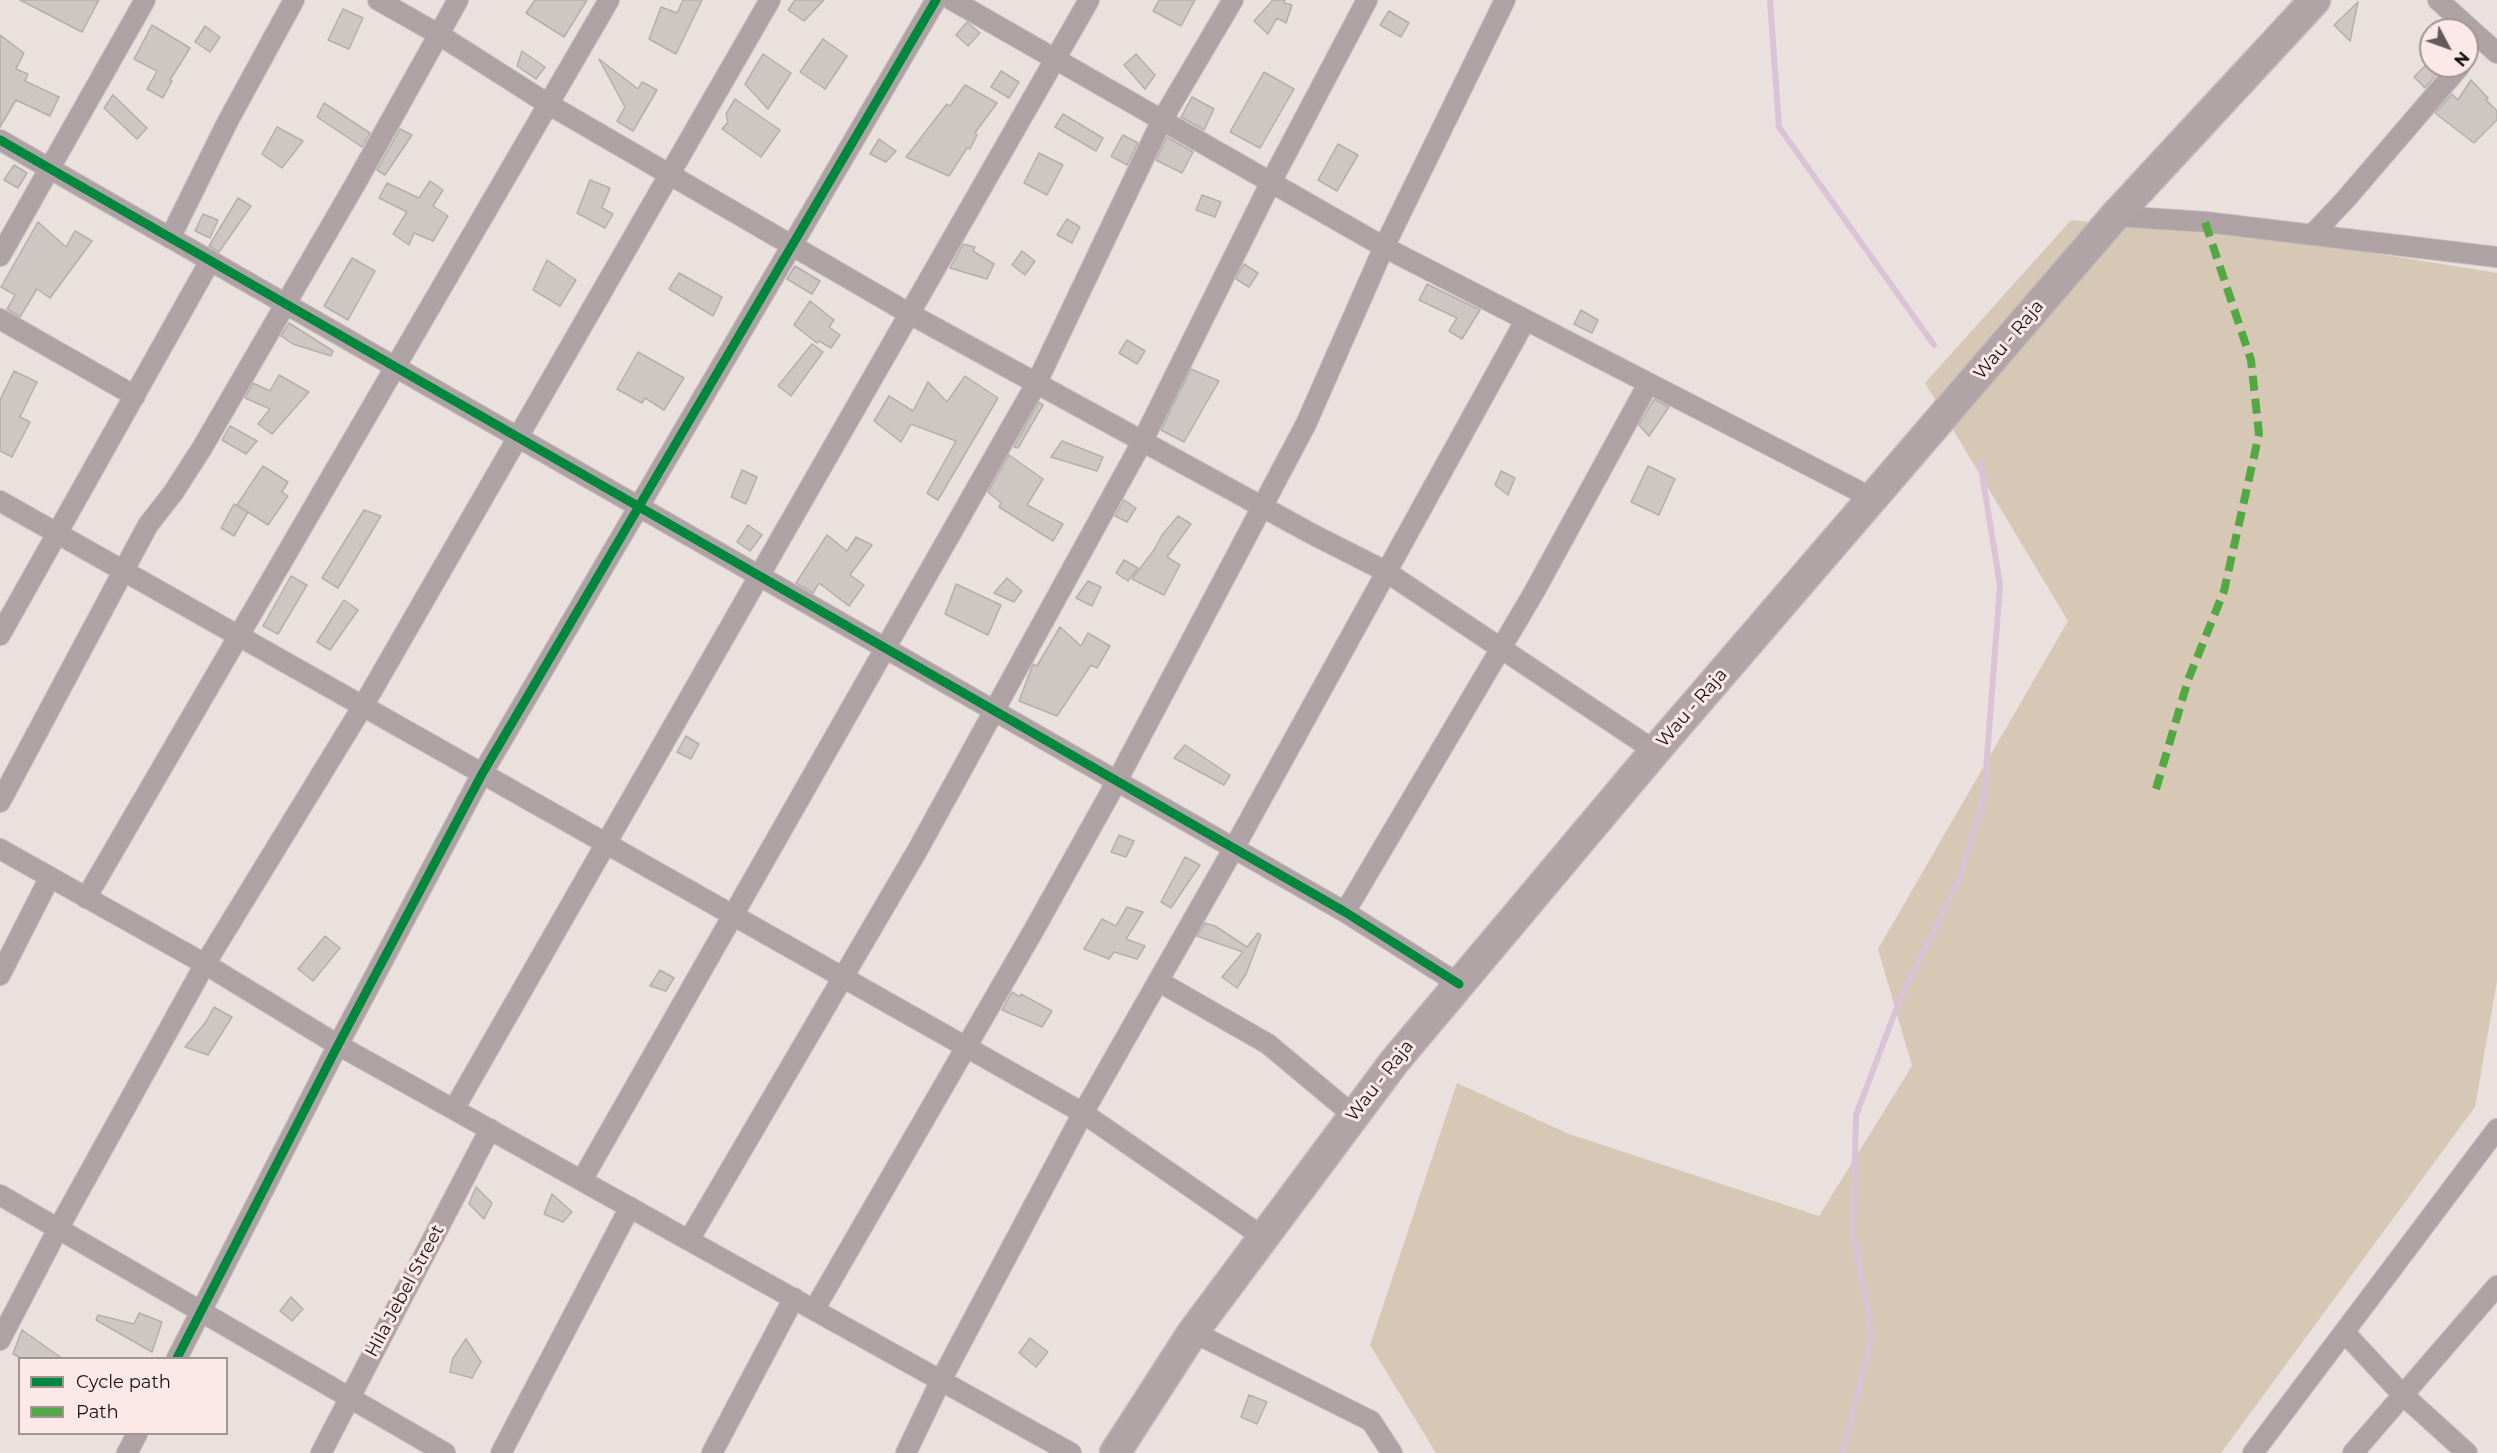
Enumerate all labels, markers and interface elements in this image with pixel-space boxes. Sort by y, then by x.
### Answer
north arrow [2419,18,2479,78]
text: N [2450,48,2473,70]
street label: Wau - Raja [1970,296,2048,384]
street label: Wau - Raja [1652,664,1732,752]
street label: Wau - Raja [1342,1036,1418,1126]
street label: Hila Jebel Street [361,1221,449,1361]
legend [18,1357,228,1435]
text: Cycle path [76,1371,171,1393]
text: Path [76,1401,119,1423]

